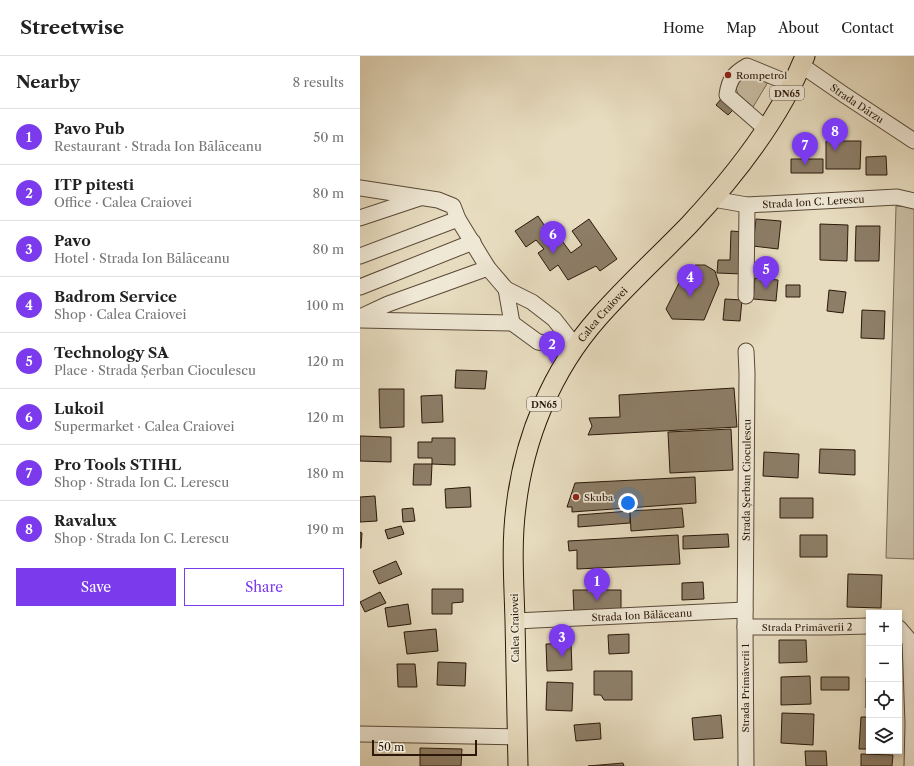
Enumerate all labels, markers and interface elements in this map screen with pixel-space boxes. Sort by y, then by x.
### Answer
text: Streetwise [20,16,124,39]
text: Home [663,19,704,37]
text: Map [726,19,756,37]
text: About [778,19,819,37]
text: Contact [841,19,894,37]
place label: Rompetrol [736,69,787,82]
marker: Rompetrol [723,70,733,80]
text: Nearby [16,72,80,92]
text: 8 results [292,74,344,90]
street label: Strada Dârzu [828,81,887,126]
road number: DN65 [770,86,804,100]
pin: 8 [822,118,848,151]
text: Pavo Pub [54,119,125,138]
text: 1 [26,129,32,145]
text: 50 m [313,129,344,145]
pin: 7 [792,132,818,165]
text: Restaurant · Strada Ion Bălăceanu [54,138,262,154]
text: ITP pitesti [54,175,134,194]
text: 2 [25,185,33,201]
text: 80 m [312,185,344,201]
street label: Strada Ion C. Lerescu [762,192,865,211]
text: Office · Calea Craiovei [54,194,192,210]
pin: 6 [540,221,566,254]
text: Pavo [54,231,91,250]
text: 3 [25,241,33,257]
text: 80 m [312,241,344,257]
text: Hotel · Strada Ion Bălăceanu [54,250,230,266]
pin: 5 [753,256,779,289]
pin: 4 [677,264,703,297]
street label: Calea Craiovei [575,284,630,344]
text: Badrom Service [54,287,177,306]
text: 4 [25,297,33,313]
text: 100 m [306,297,344,313]
text: Shop · Calea Craiovei [54,306,186,322]
pin: 2 [539,331,565,364]
text: Technology SA [54,343,169,362]
text: 5 [25,353,33,369]
text: 120 m [307,353,344,369]
text: Place · Strada Șerban Cioculescu [54,362,256,378]
road number: DN65 [527,397,561,411]
text: Lukoil [54,399,104,418]
text: 6 [25,409,33,425]
text: 120 m [307,409,344,425]
text: Supermarket · Calea Craiovei [54,418,234,434]
street label: Strada Șerban Cioculescu [739,419,753,541]
text: Pro Tools STIHL [54,455,181,474]
text: 7 [26,465,32,481]
text: 180 m [307,465,344,481]
text: Shop · Strada Ion C. Lerescu [54,474,229,490]
place label: Skuba [584,491,614,504]
marker: Skuba [571,492,581,502]
your location [618,493,638,513]
text: Ravalux [54,511,116,530]
text: 8 [25,521,33,537]
text: 190 m [307,521,344,537]
text: Shop · Strada Ion C. Lerescu [54,530,229,546]
button: Save [16,568,176,606]
button: Share [184,568,344,606]
pin: 1 [584,568,610,601]
street label: Calea Craiovei [508,593,522,663]
street label: Strada Ion Bălăceanu [591,606,692,624]
map controls [866,610,902,754]
button: + [866,610,902,646]
street label: Strada Primăverii 2 [762,620,853,634]
pin: 3 [549,624,575,657]
street label: Strada Primăverii 1 [739,643,752,732]
button: − [866,646,902,682]
button: locate [866,682,902,718]
button: layers [866,718,902,754]
scale bar [372,738,477,757]
text: 50 m [378,740,404,754]

